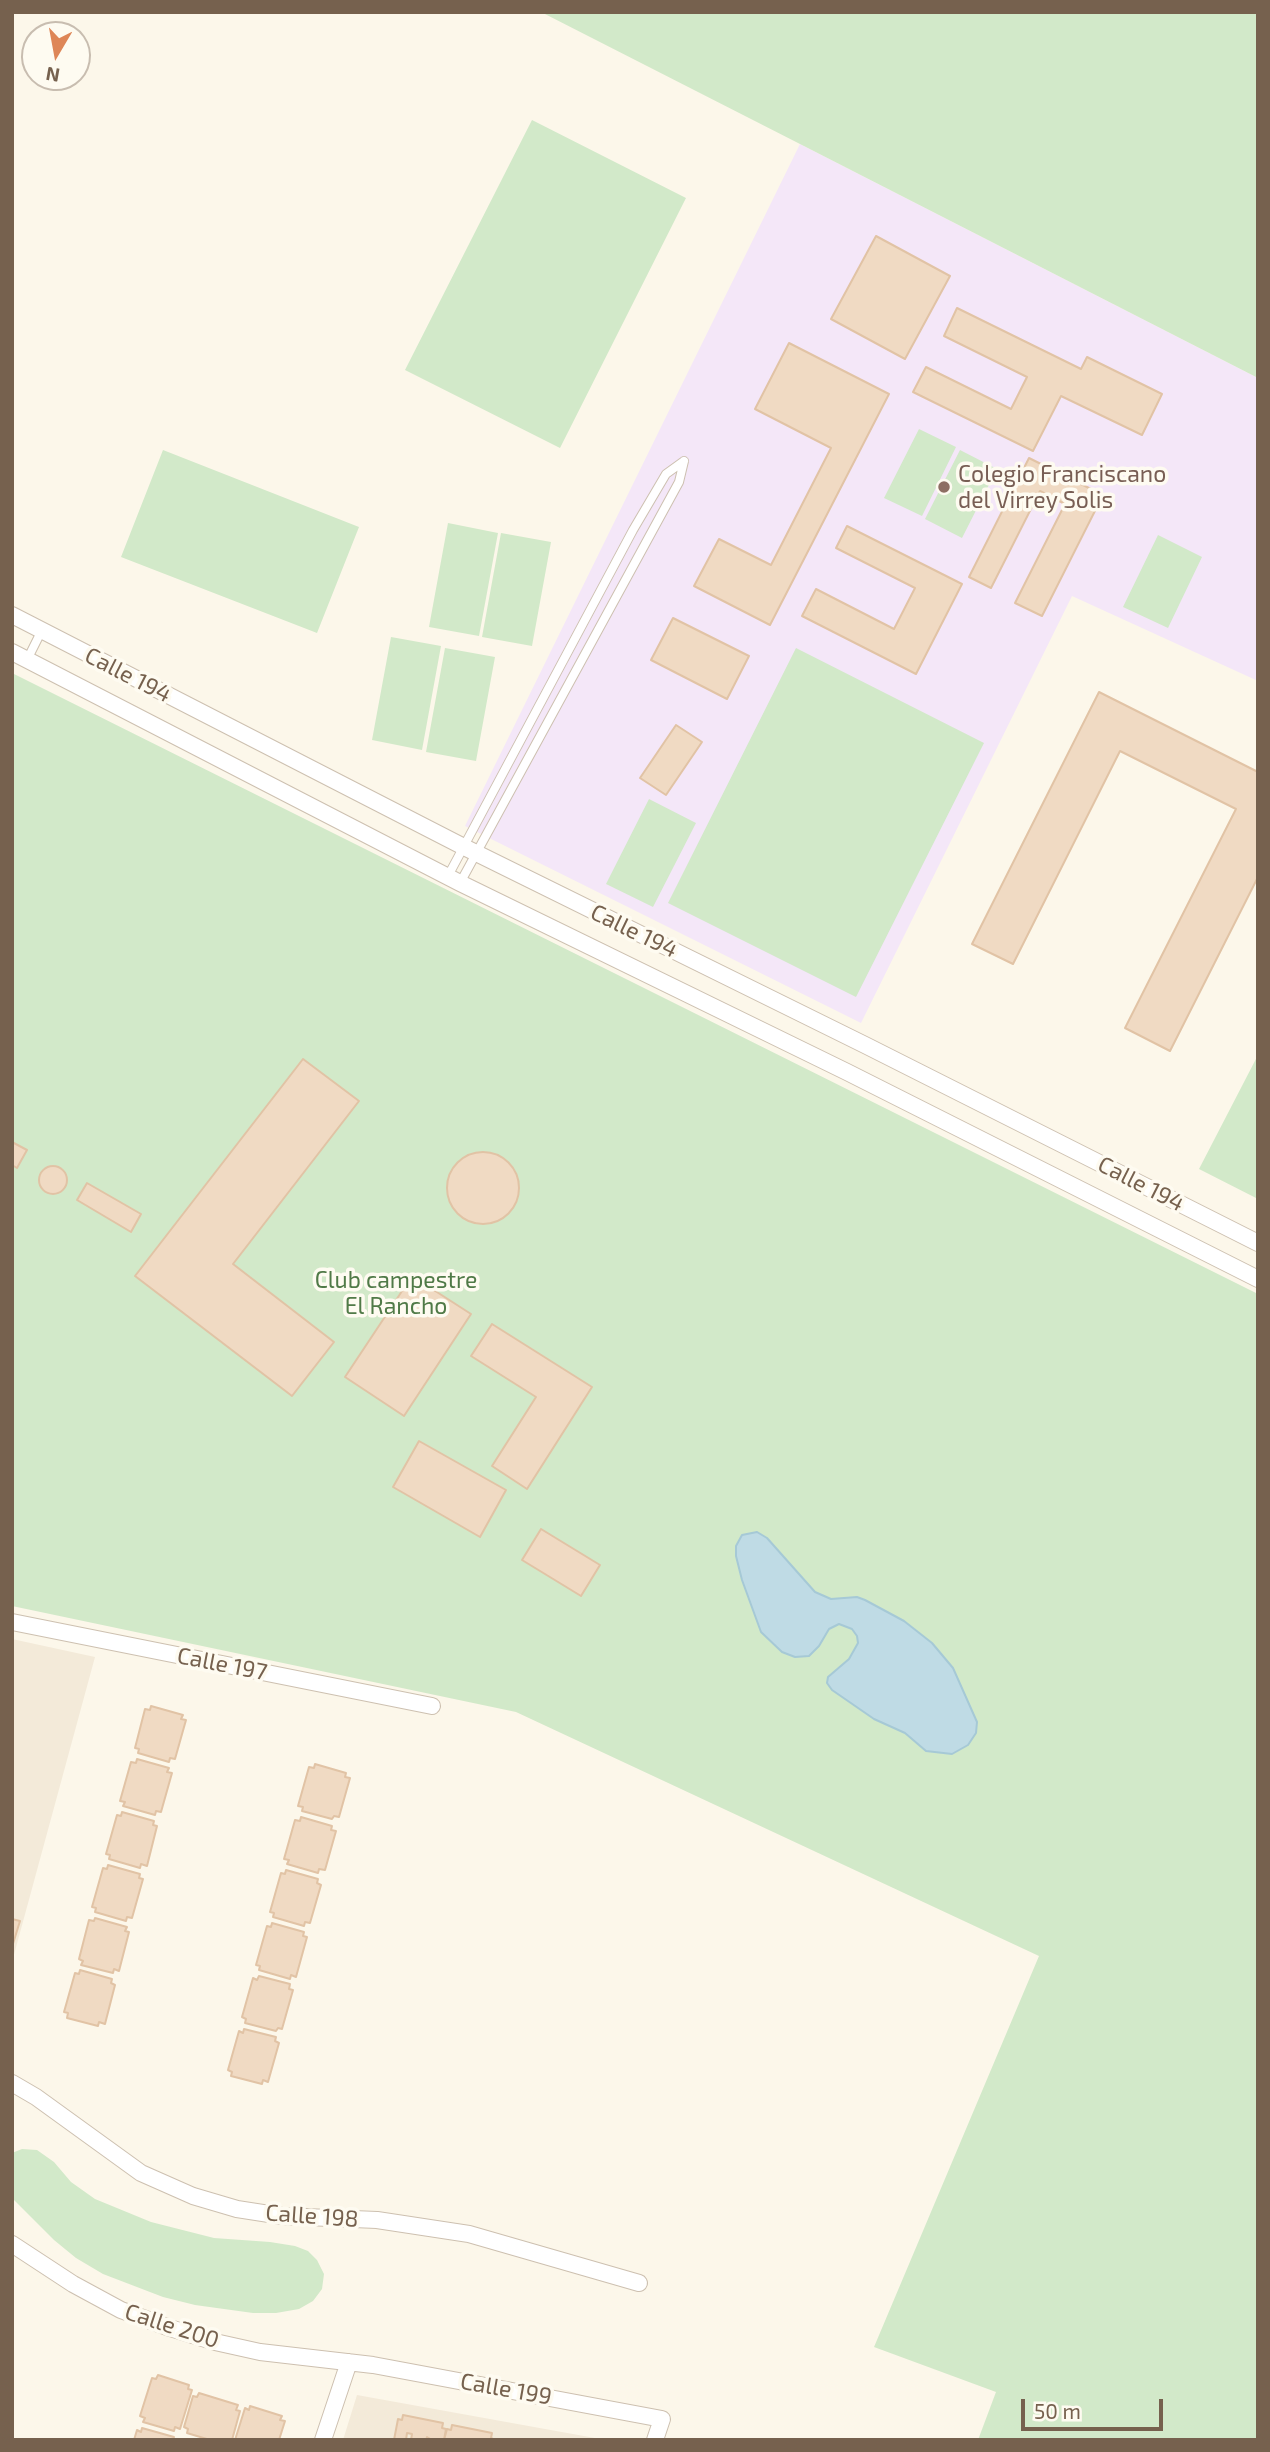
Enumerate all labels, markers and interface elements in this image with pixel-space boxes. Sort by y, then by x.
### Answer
north arrow [21,21,91,91]
text: N [44,63,61,88]
place label: Colegio Franciscano del Virrey Solis [958,460,1166,514]
marker: Colegio Franciscano del Virrey Solis [936,479,952,495]
street label: Calle 194 [80,642,176,708]
street label: Calle 194 [586,898,682,964]
street label: Calle 194 [1093,1151,1189,1217]
park label: Club campestre El Rancho [315,1266,477,1320]
street label: Calle 197 [175,1642,269,1686]
street label: Calle 198 [265,2199,359,2233]
street label: Calle 200 [121,2298,223,2354]
street label: Calle 199 [458,2367,554,2411]
scale bar [1025,2386,1167,2430]
text: 50 m [1034,2398,1081,2423]

